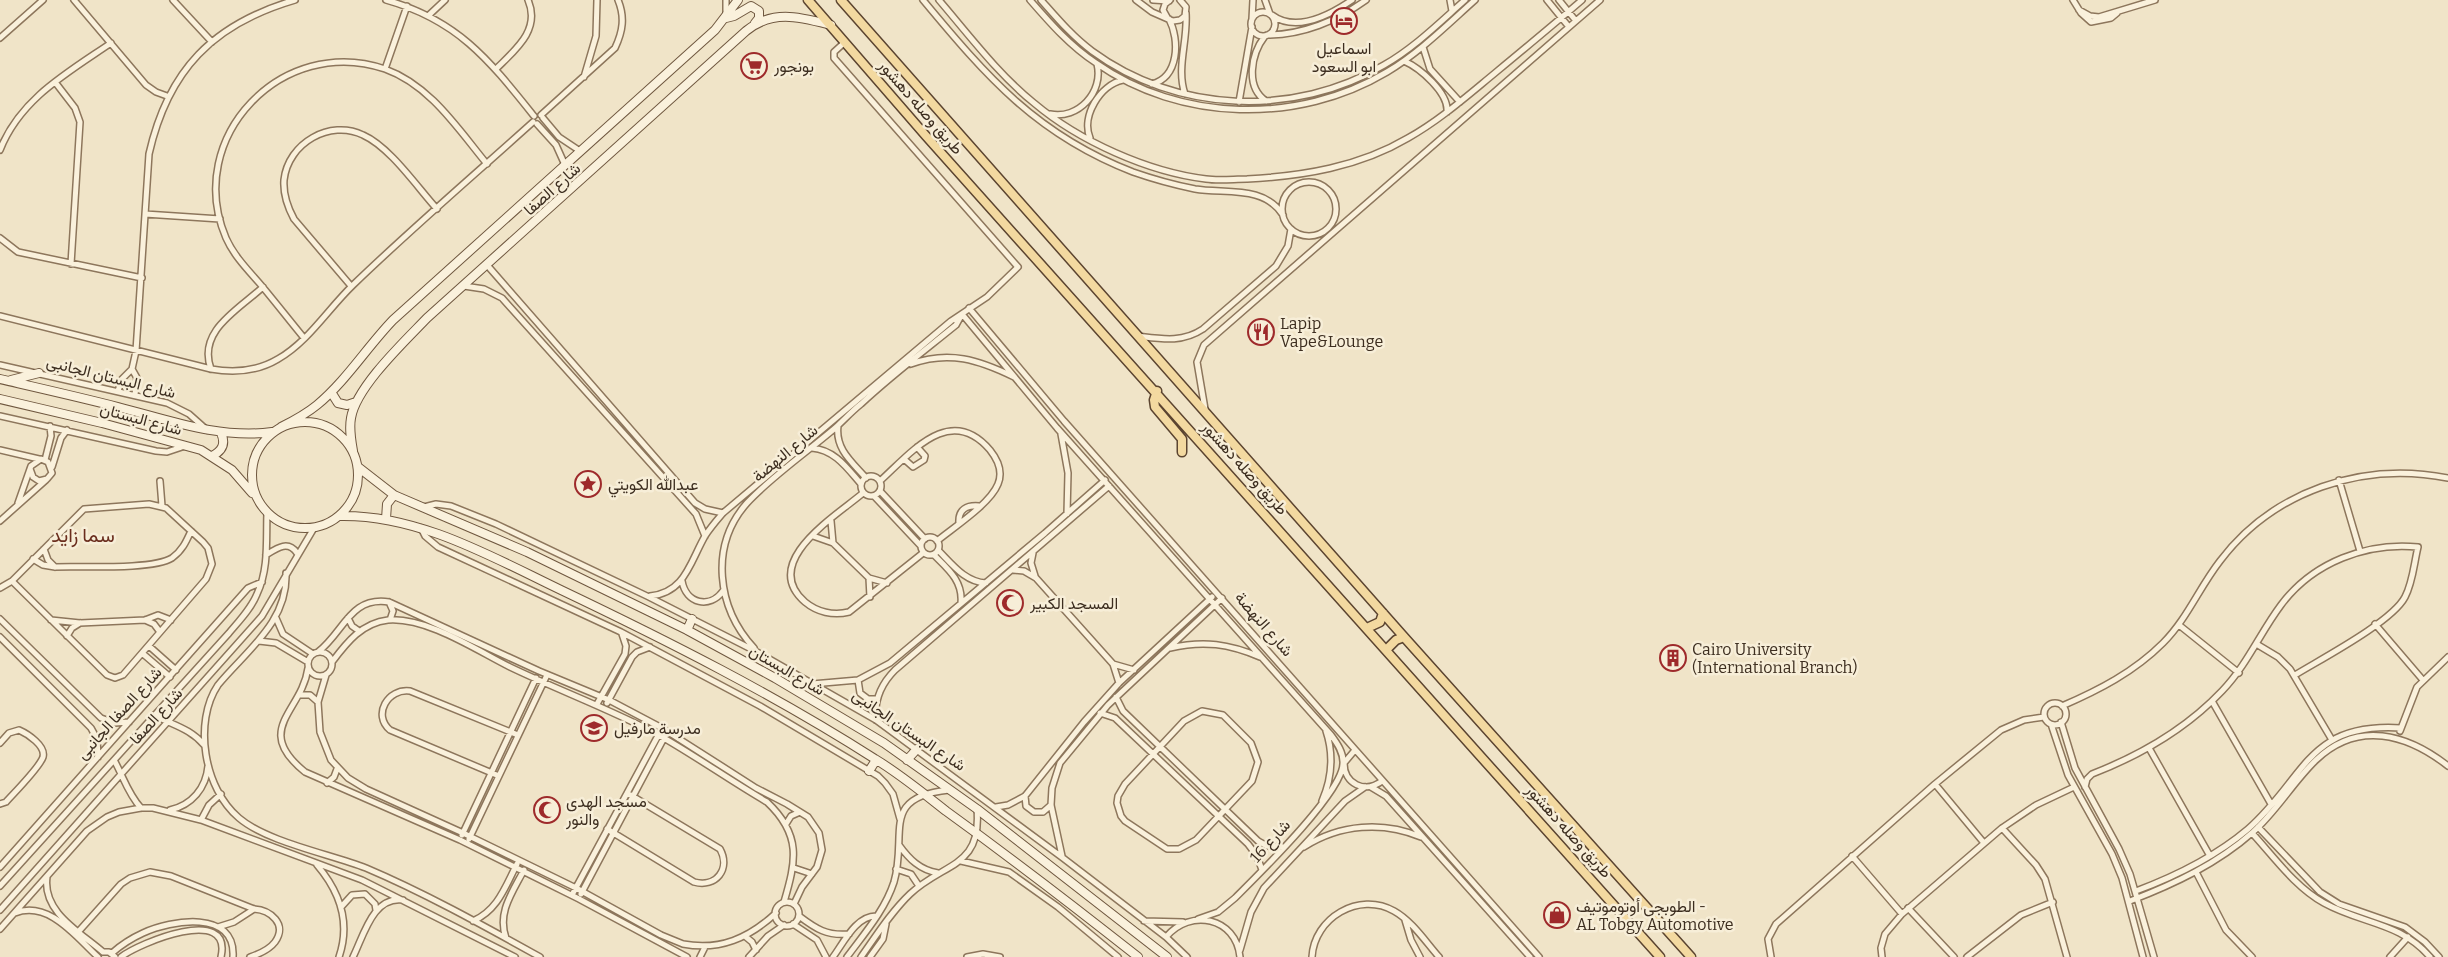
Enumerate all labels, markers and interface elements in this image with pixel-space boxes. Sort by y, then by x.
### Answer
hotel icon: اسماعيل ابو السعود [1329,6,1359,36]
place label: اسماعيل ابو السعود [1312,39,1376,77]
supermarket icon: بونجور [739,51,769,81]
street label: طريق وصله دهشور [873,55,967,159]
place label: بونجور [773,57,814,77]
street label: شارع الصفا [520,159,586,221]
place label: Lapip Vape&Lounge [1280,314,1383,351]
restaurant icon: Lapip Vape&Lounge [1246,317,1276,347]
street label: شارع البستان الجانبى [44,352,178,404]
street label: شارع البستان [97,399,184,441]
street label: طريق وصله دهشور [1197,417,1292,519]
street label: شارع النهضة [749,420,823,487]
place icon: عبدالله الكويتي [573,469,603,499]
place label: عبدالله الكويتي [608,475,698,498]
district label: سما زايد [51,523,115,548]
mosque icon: المسجد الكبير [995,588,1025,618]
street label: شارع النهضة [1229,588,1297,661]
place label: المسجد الكبير [1029,594,1118,614]
place label: Cairo University (International Branch) [1692,640,1858,677]
street label: شارع البستان [745,641,828,701]
building icon: Cairo University (International Branch) [1658,643,1688,673]
street label: شارع الصفا الجانبى [72,663,166,763]
street label: شارع الصفا [126,684,186,748]
street label: شارع البستان الجانبى [848,685,969,777]
school or university icon: مدرسة مارفيل [579,713,609,743]
place label: مدرسة مارفيل [614,719,701,739]
street label: طريق وصله دهشور [1521,780,1616,882]
place label: مسجد الهدى والنور [565,792,647,830]
mosque icon: مسجد الهدى والنور [532,795,562,825]
street label: شارع 16 [1246,816,1296,868]
place label: الطوبجى أوتوموتيف - AL Tobgy Automotive [1576,897,1734,934]
shop icon: الطوبجى أوتوموتيف - AL Tobgy Automotive [1542,900,1572,930]

